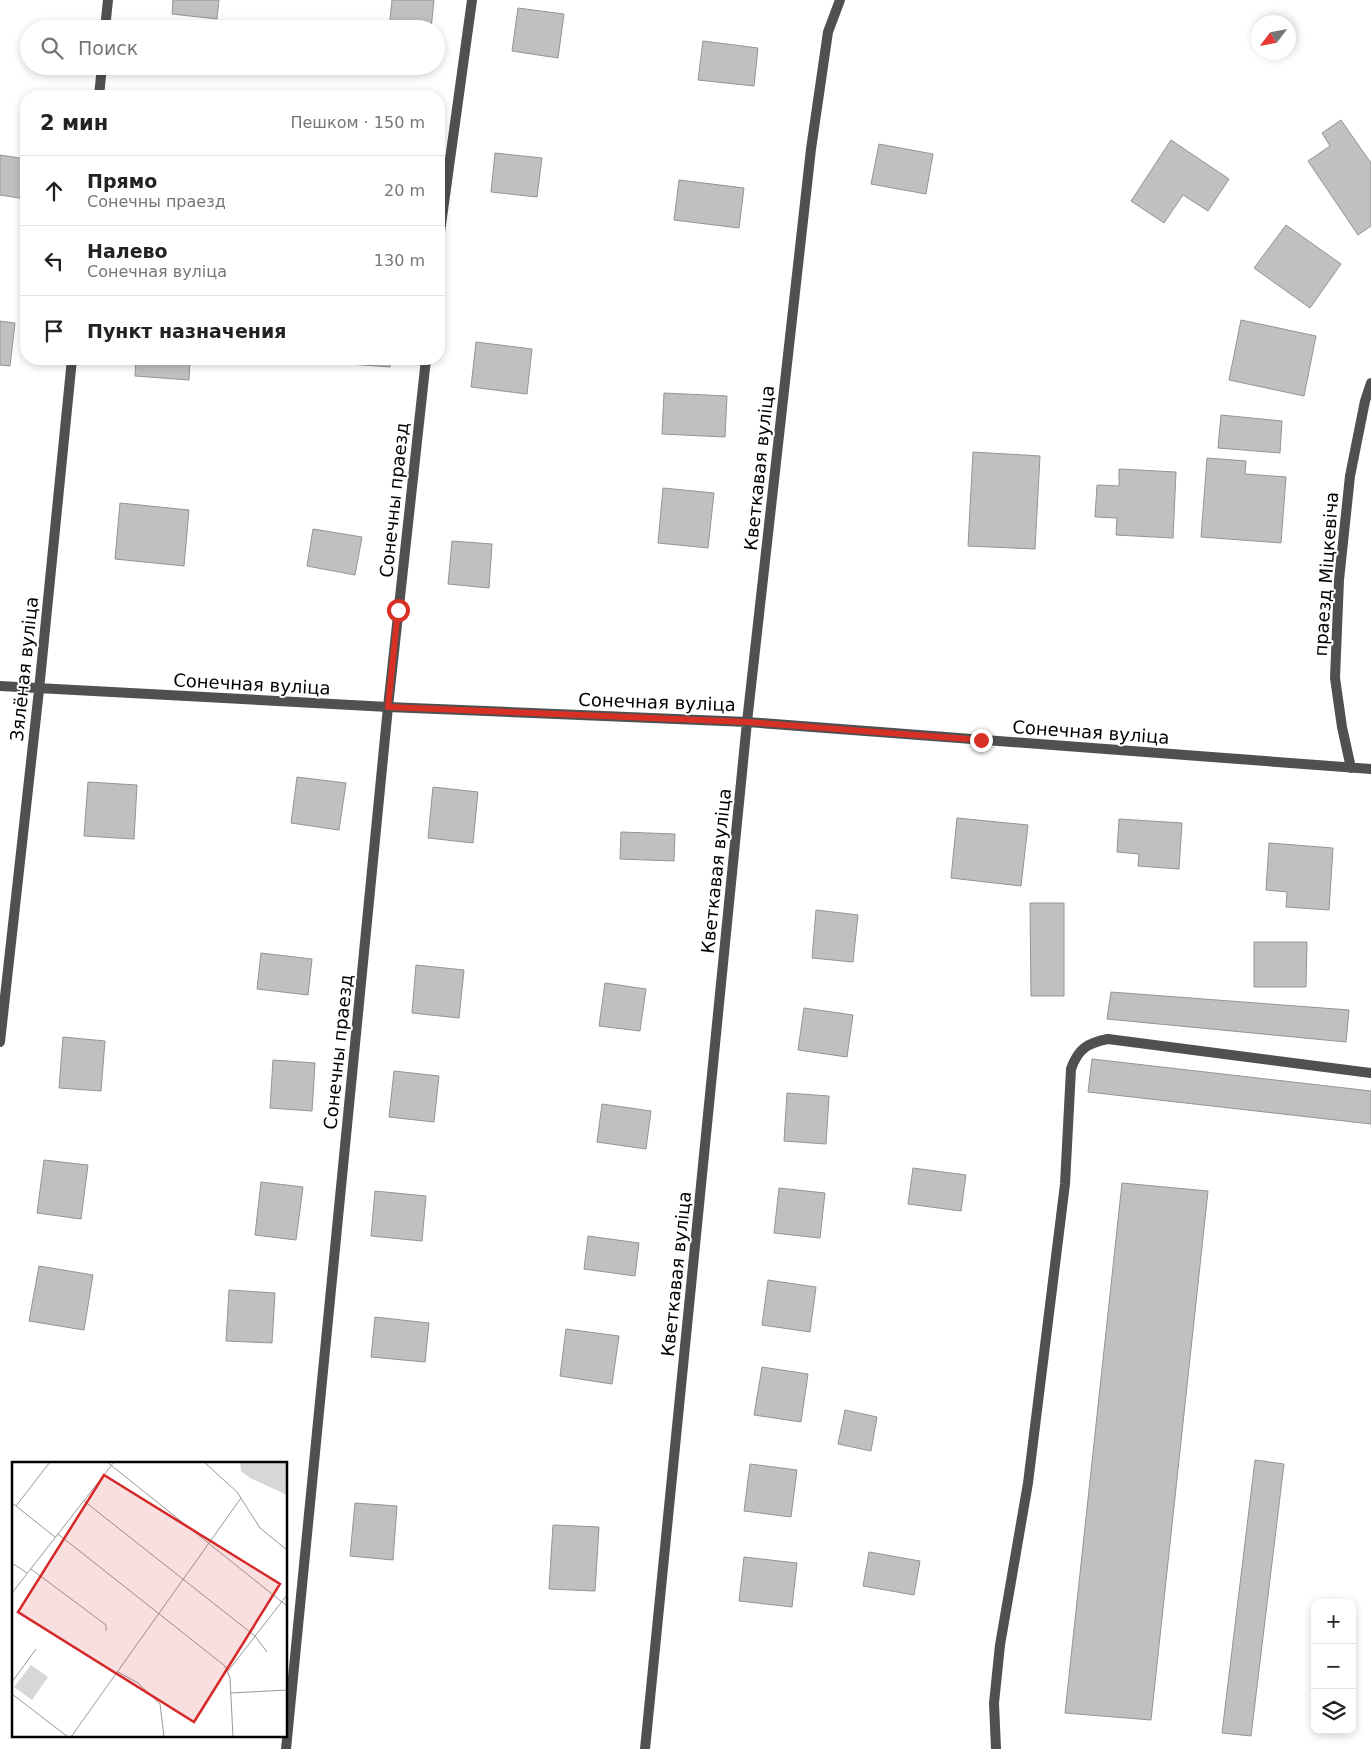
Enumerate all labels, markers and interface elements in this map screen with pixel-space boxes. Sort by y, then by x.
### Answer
north arrow [1251,15,1296,60]
search box [20,20,445,75]
icon: search [38,34,66,62]
text: Поиск [78,37,138,59]
text: 2 мин [40,111,108,135]
text: Пешком · 150 m [290,113,425,132]
text: Прямо [87,170,157,192]
icon: ahead [40,177,68,205]
text: 20 m [384,181,425,200]
text: Сонечны праезд [87,192,226,211]
text: Налево [87,240,168,262]
icon: left [40,247,68,275]
text: 130 m [374,251,425,270]
text: Сонечная вуліца [87,262,227,281]
icon: arrive [40,317,68,345]
text: Пункт назначения [87,320,286,342]
street label: Кветкавая вуліца [740,384,778,552]
street label: Сонечны праезд [375,421,413,579]
street label: праезд Міцкевіча [1310,491,1342,657]
street label: Зялёная вуліца [6,596,42,742]
route start [387,599,410,622]
street label: Сонечная вуліца [173,669,331,699]
street label: Сонечная вуліца [578,689,736,715]
street label: Сонечная вуліца [1012,716,1170,748]
route end [970,729,993,752]
street label: Кветкавая вуліца [697,787,735,955]
street label: Сонечны праезд [319,973,357,1131]
street label: Кветкавая вуліца [657,1190,695,1358]
inset map [12,1462,288,1736]
map controls [1311,1599,1356,1734]
button: + [1311,1599,1356,1644]
button: − [1311,1644,1356,1689]
button: layers [1311,1689,1356,1734]

